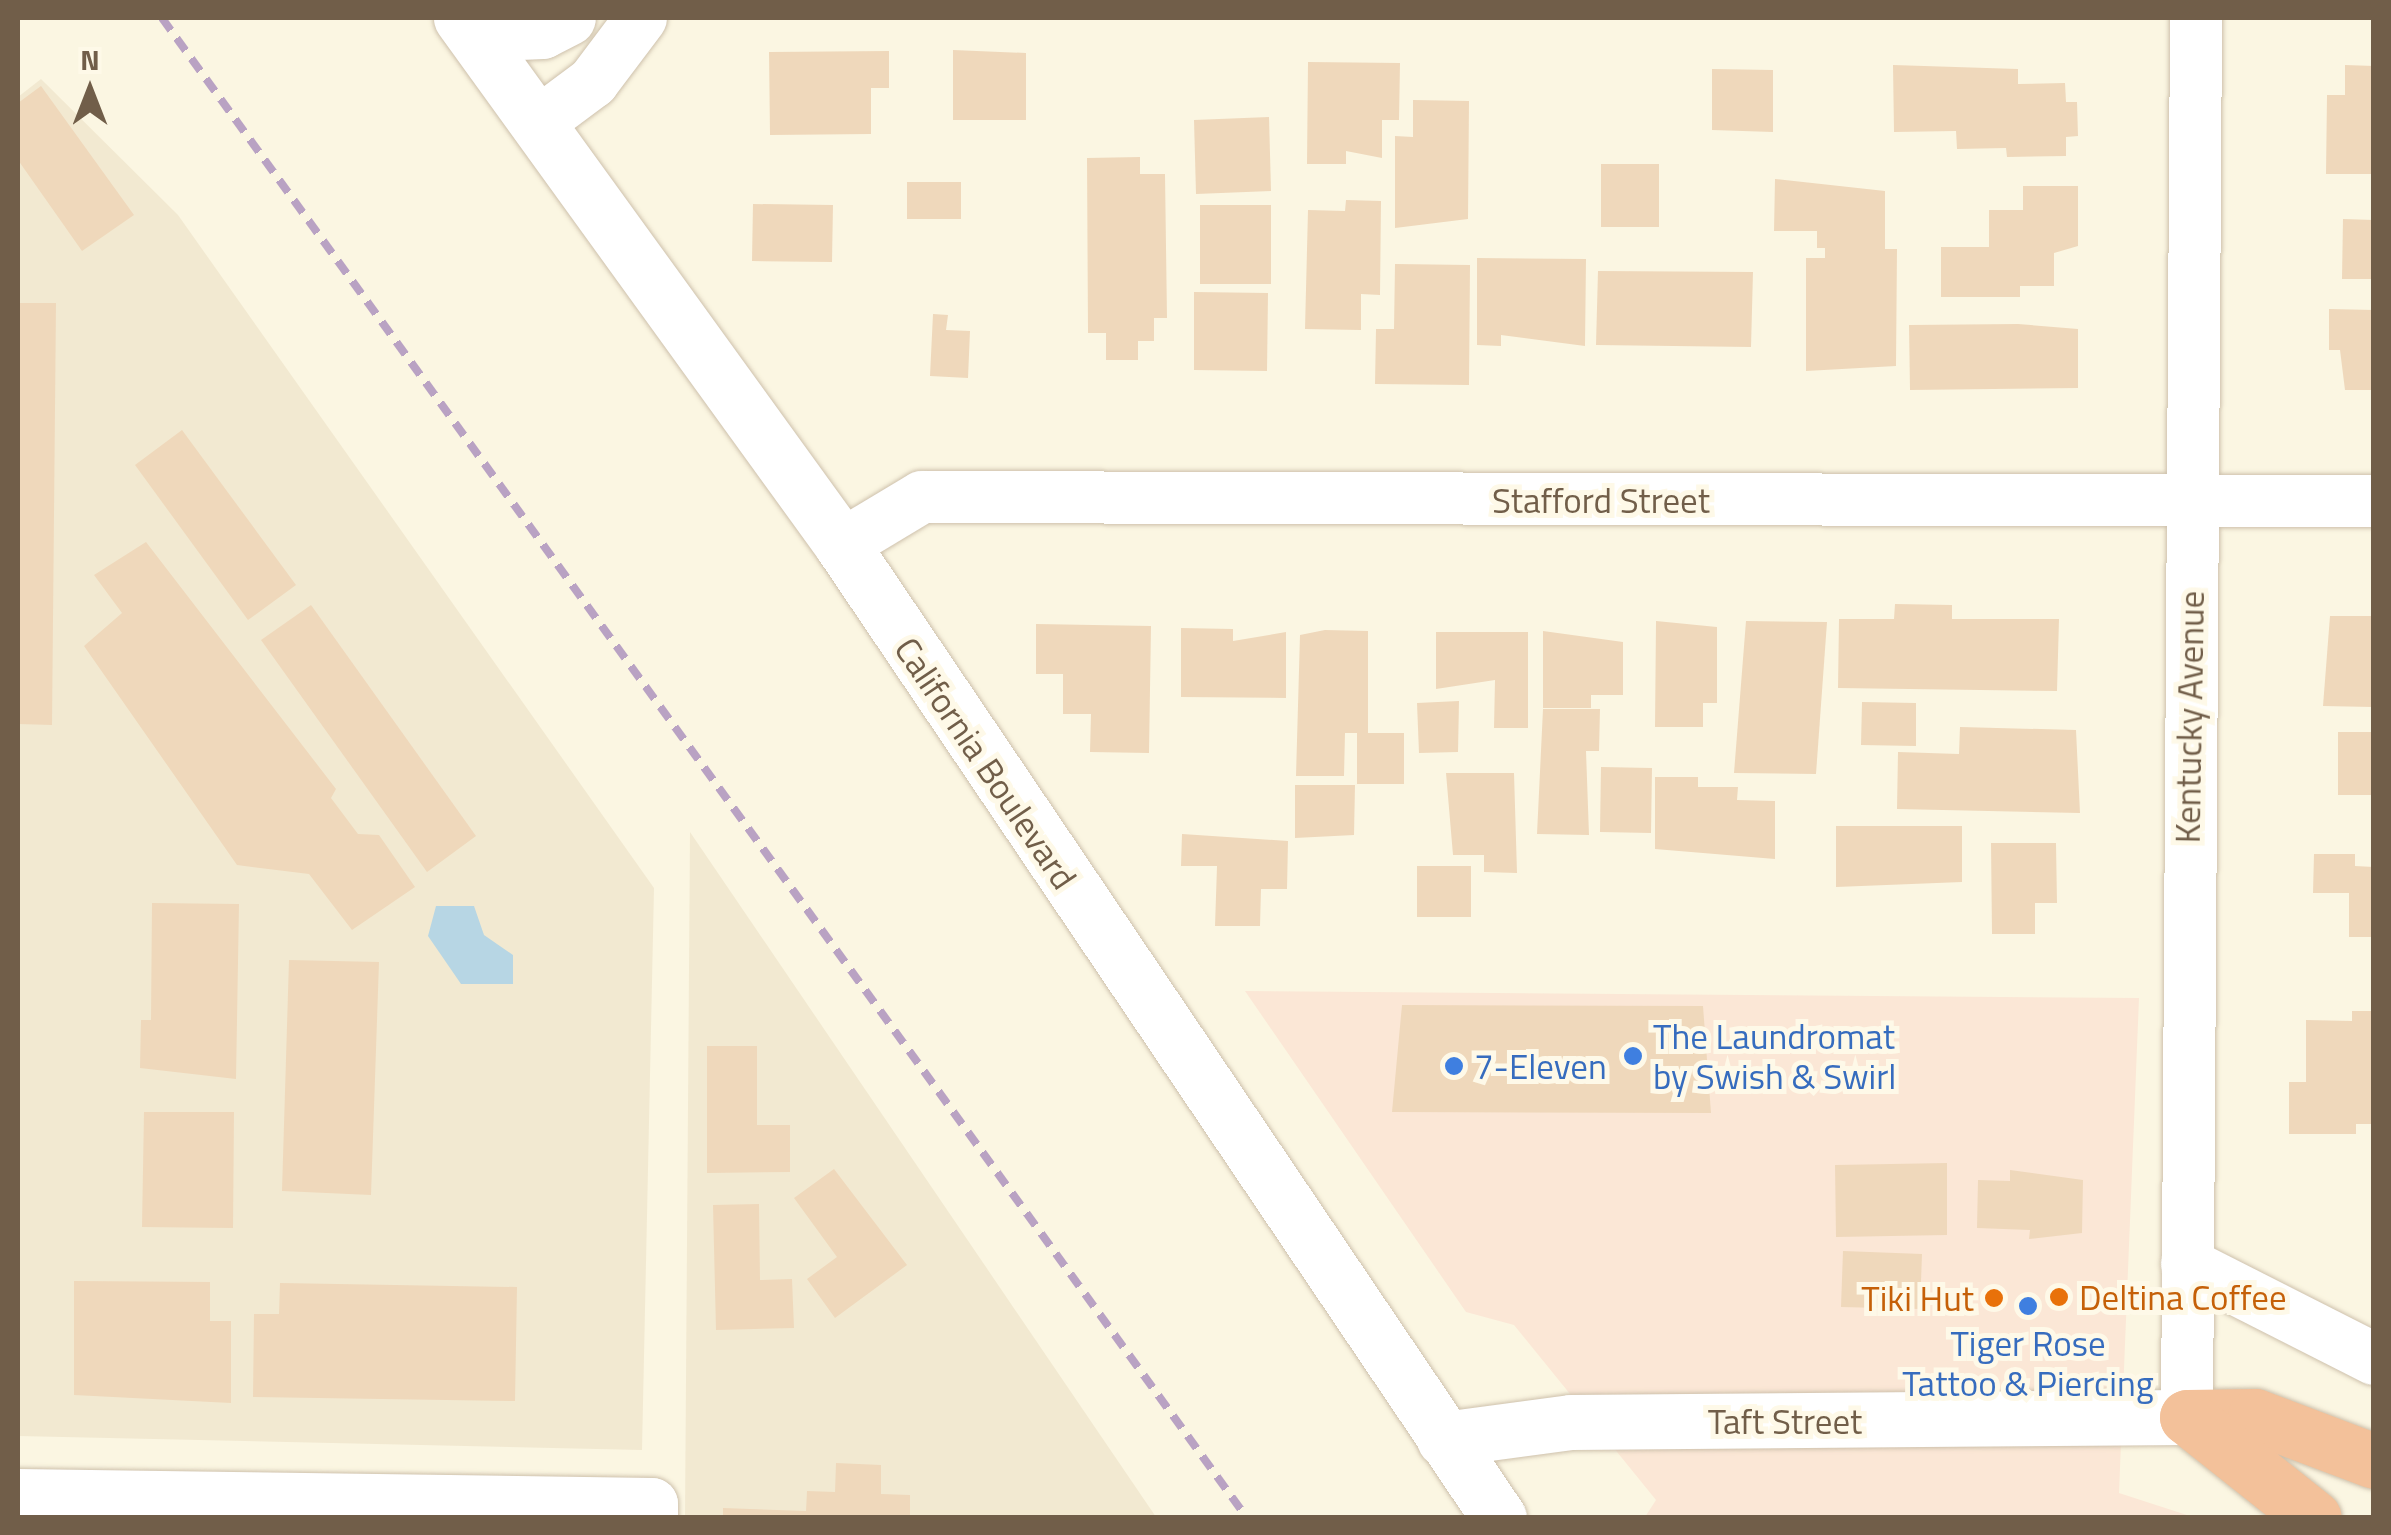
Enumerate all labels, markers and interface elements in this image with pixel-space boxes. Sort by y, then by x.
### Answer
text: N [80,38,100,81]
north arrow [40,40,140,140]
street label: Stafford Street [1492,479,1710,521]
street label: Kentucky Avenue [2166,590,2212,844]
street label: California Boulevard [886,629,1086,897]
place label: The Laundromat by Swish & Swirl [1653,1015,1896,1097]
place label: 7-Eleven [1474,1045,1607,1087]
marker: The Laundromat by Swish & Swirl [1622,1045,1644,1067]
marker: 7-Eleven [1443,1055,1465,1077]
place label: Deltina Coffee [2079,1276,2287,1318]
place label: Tiki Hut [1861,1277,1974,1319]
marker: Deltina Coffee [2048,1286,2070,1308]
marker: Tiki Hut [1983,1287,2005,1309]
marker: Tiger Rose Tattoo & Piercing [2017,1295,2039,1317]
place label: Tiger Rose Tattoo & Piercing [1902,1322,2154,1404]
street label: Taft Street [1708,1400,1862,1442]

